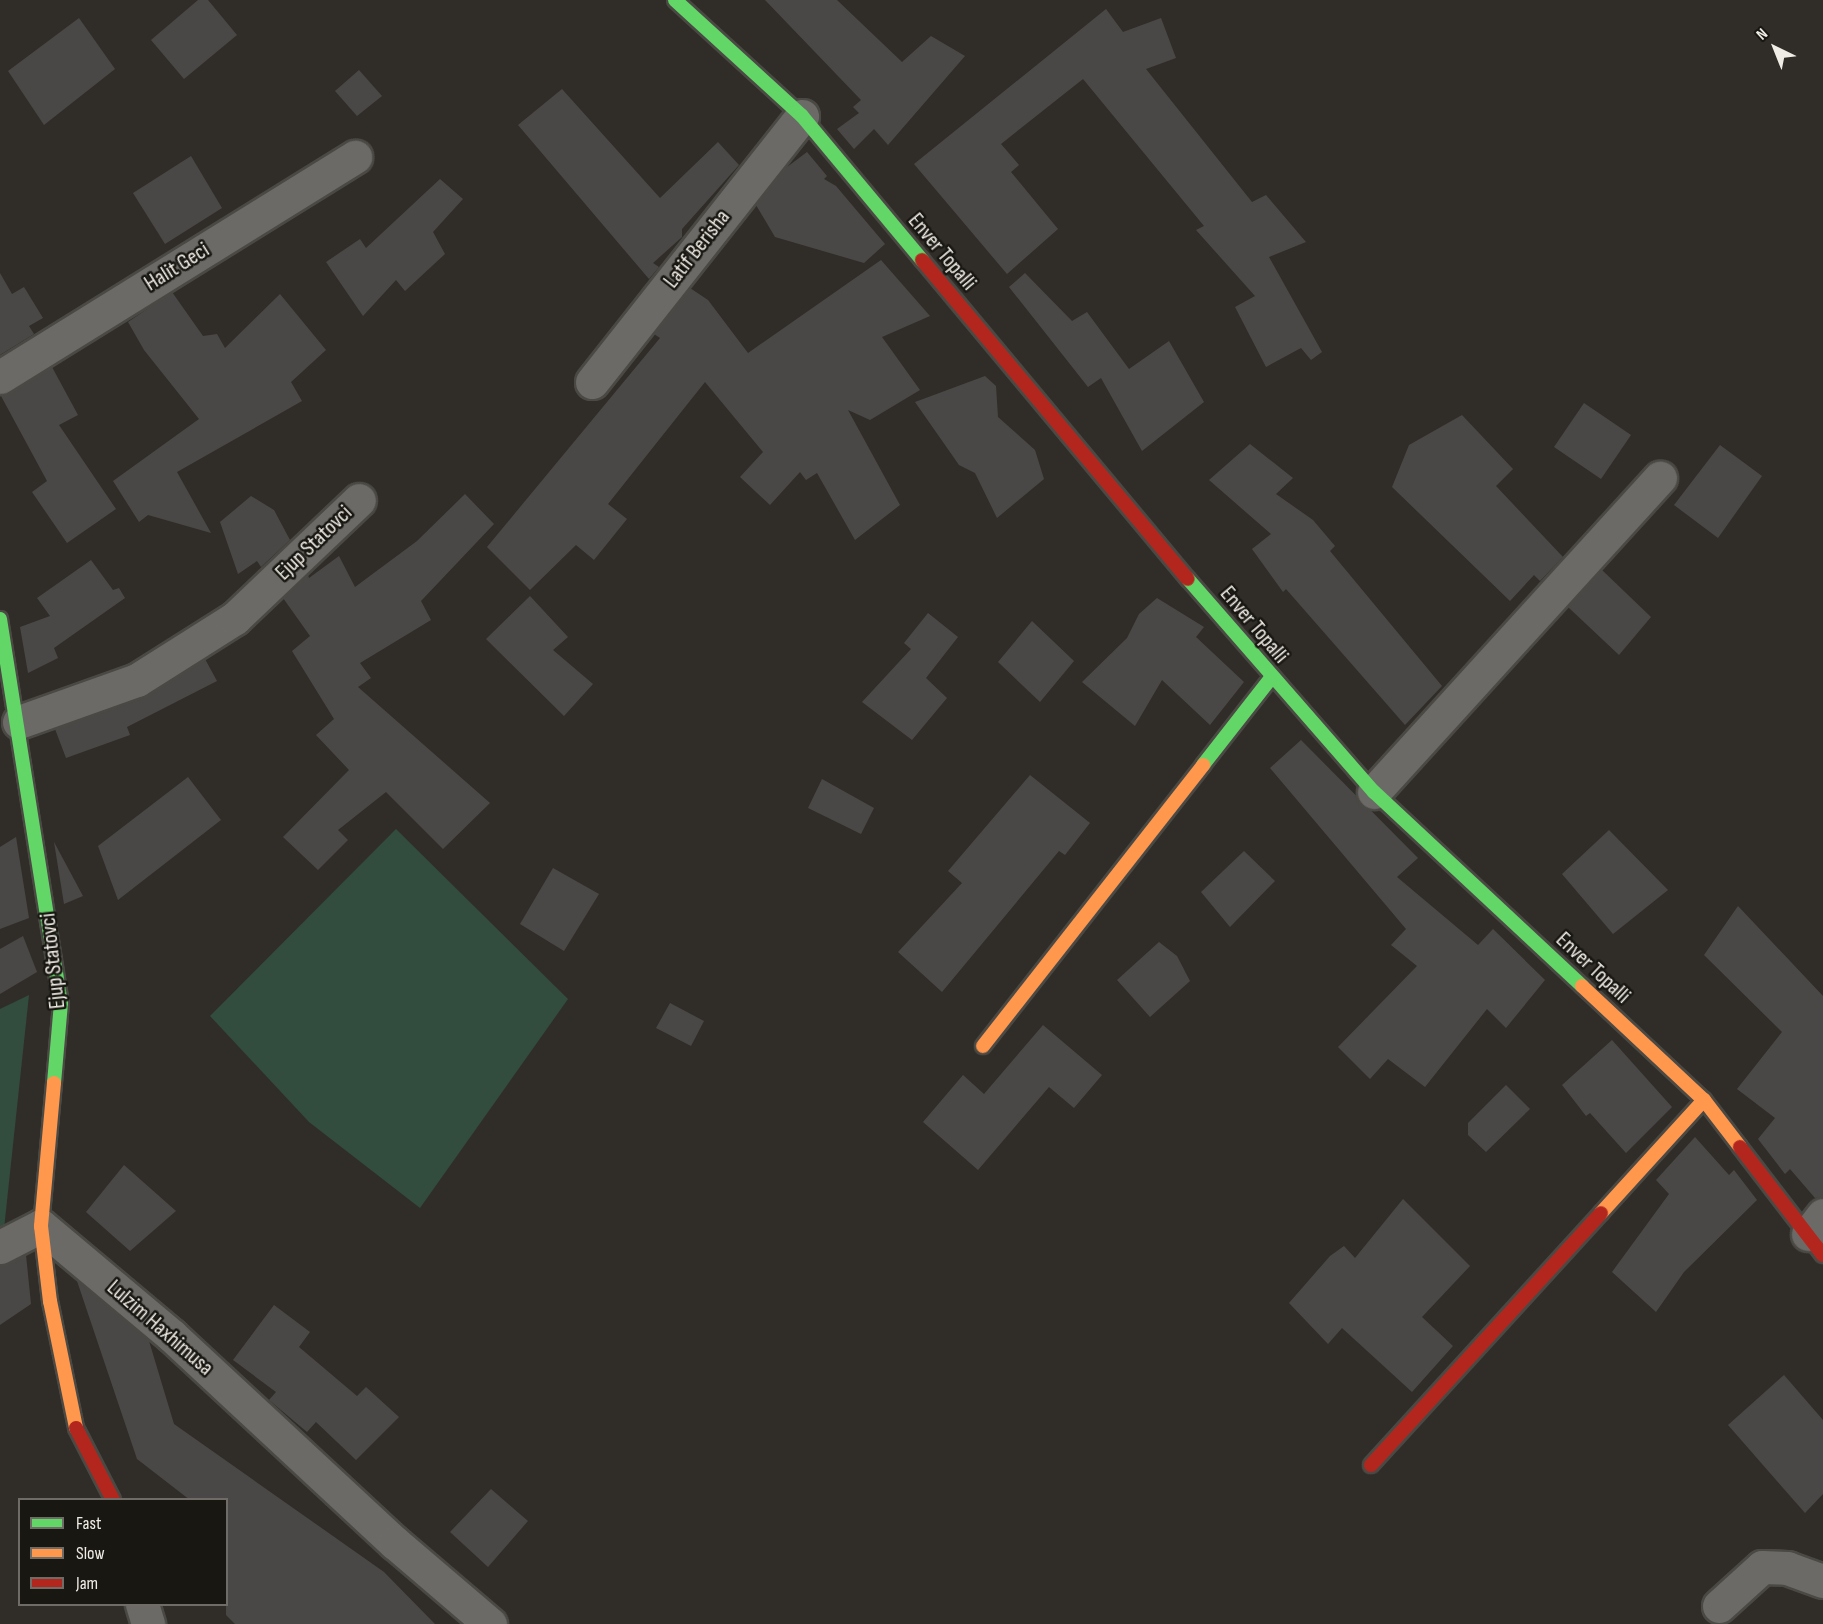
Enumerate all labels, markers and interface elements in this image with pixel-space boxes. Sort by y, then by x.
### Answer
north arrow [1745,18,1805,78]
text: N [1753,25,1772,44]
street label: Latif Berisha [658,205,736,293]
street label: Enver Topalli [902,208,982,296]
street label: Halit Geci [140,237,214,297]
street label: Ejup Statovci [270,500,358,586]
street label: Enver Topalli [1214,581,1294,669]
street label: Ejup Statovci [35,912,71,1010]
street label: Enver Topalli [1550,927,1636,1009]
street label: Lulzim Haxhimusa [102,1275,218,1381]
legend [18,1498,228,1606]
text: Fast [76,1513,101,1534]
text: Slow [76,1543,105,1564]
text: Jam [76,1573,98,1594]

